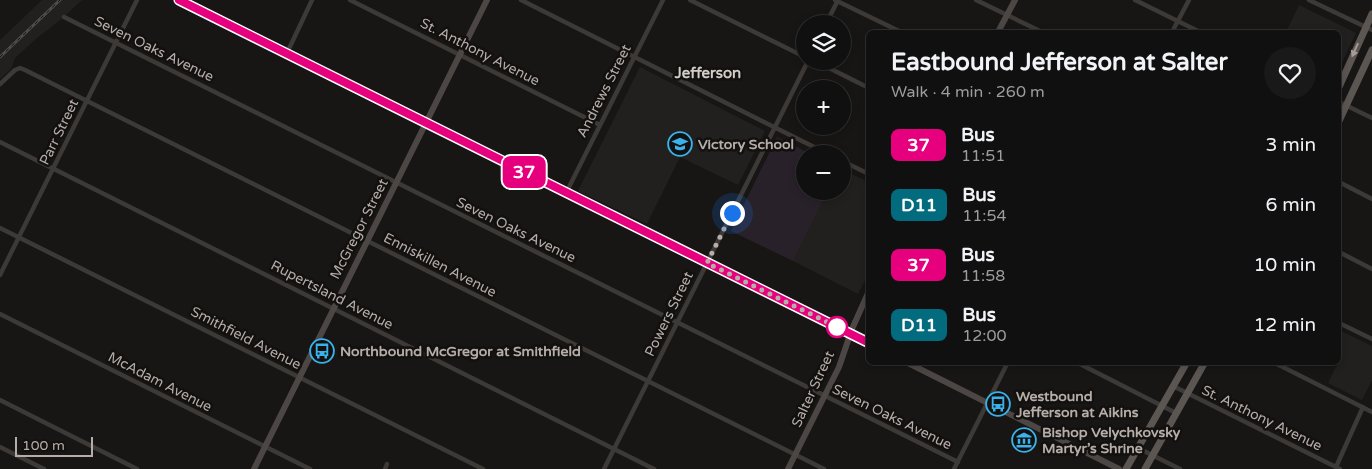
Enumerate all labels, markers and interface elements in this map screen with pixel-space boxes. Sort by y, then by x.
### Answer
street label: Seven Oaks Avenue [91,13,217,85]
street label: St. Anthony Avenue [417,15,543,90]
map controls [796,15,851,200]
button: layers [796,15,851,70]
street label: Andrews Street [573,41,635,140]
one-way arrow [1351,43,1359,57]
button: heart [1264,47,1316,99]
text: Eastbound Jefferson at Salter [891,48,1228,77]
district label: Jefferson [674,64,741,82]
button: + [796,80,851,135]
text: Walk · 4 min · 260 m [891,82,1045,102]
street label: Parr Street [36,96,83,168]
text: Bus [961,124,995,146]
school or university icon: Victory School [667,131,693,157]
text: 37 [907,134,930,156]
text: 3 min [1265,134,1316,156]
place label: Victory School [698,136,794,153]
button: − [796,145,851,200]
text: 11:51 [961,146,1005,166]
line badge: 37 [502,156,546,188]
text: 37 [513,161,535,183]
street label: McGregor Street [326,175,392,282]
text: Bus [962,184,996,206]
street label: Seven Oaks Avenue [453,194,579,266]
text: D11 [901,194,937,216]
text: 6 min [1265,194,1316,216]
your location [720,201,745,226]
text: 11:54 [962,206,1007,226]
street label: Enniskillen Avenue [381,229,499,301]
text: Bus [961,244,995,266]
text: 37 [907,254,930,276]
text: 10 min [1253,254,1316,276]
street label: Rupertsland Avenue [268,257,396,333]
text: 11:58 [961,266,1005,286]
street label: Powers Street [641,268,697,359]
street label: Smithfield Avenue [188,303,304,373]
text: Bus [962,304,996,326]
text: D11 [901,314,937,336]
text: 12 min [1253,314,1316,336]
unlabelled marker [826,316,848,338]
text: 12:00 [962,326,1007,346]
bus stop icon: Northbound McGregor at Smithfield [309,338,335,364]
place label: Northbound McGregor at Smithfield [340,343,581,360]
street label: McAdam Avenue [105,348,215,416]
street label: Salter Street [788,348,838,430]
street label: Seven Oaks Avenue [829,381,955,453]
street label: St. Anthony Avenue [1199,381,1325,455]
place label: Westbound Jefferson at Aikins [1015,388,1139,421]
bus stop icon: Westbound Jefferson at Aikins [985,391,1011,417]
place label: Bishop Velychkovsky Martyr’s Shrine [1042,424,1181,457]
museum icon: Bishop Velychkovsky Martyr’s Shrine [1011,427,1037,453]
scale bar [15,434,92,457]
text: 100 m [22,437,65,454]

